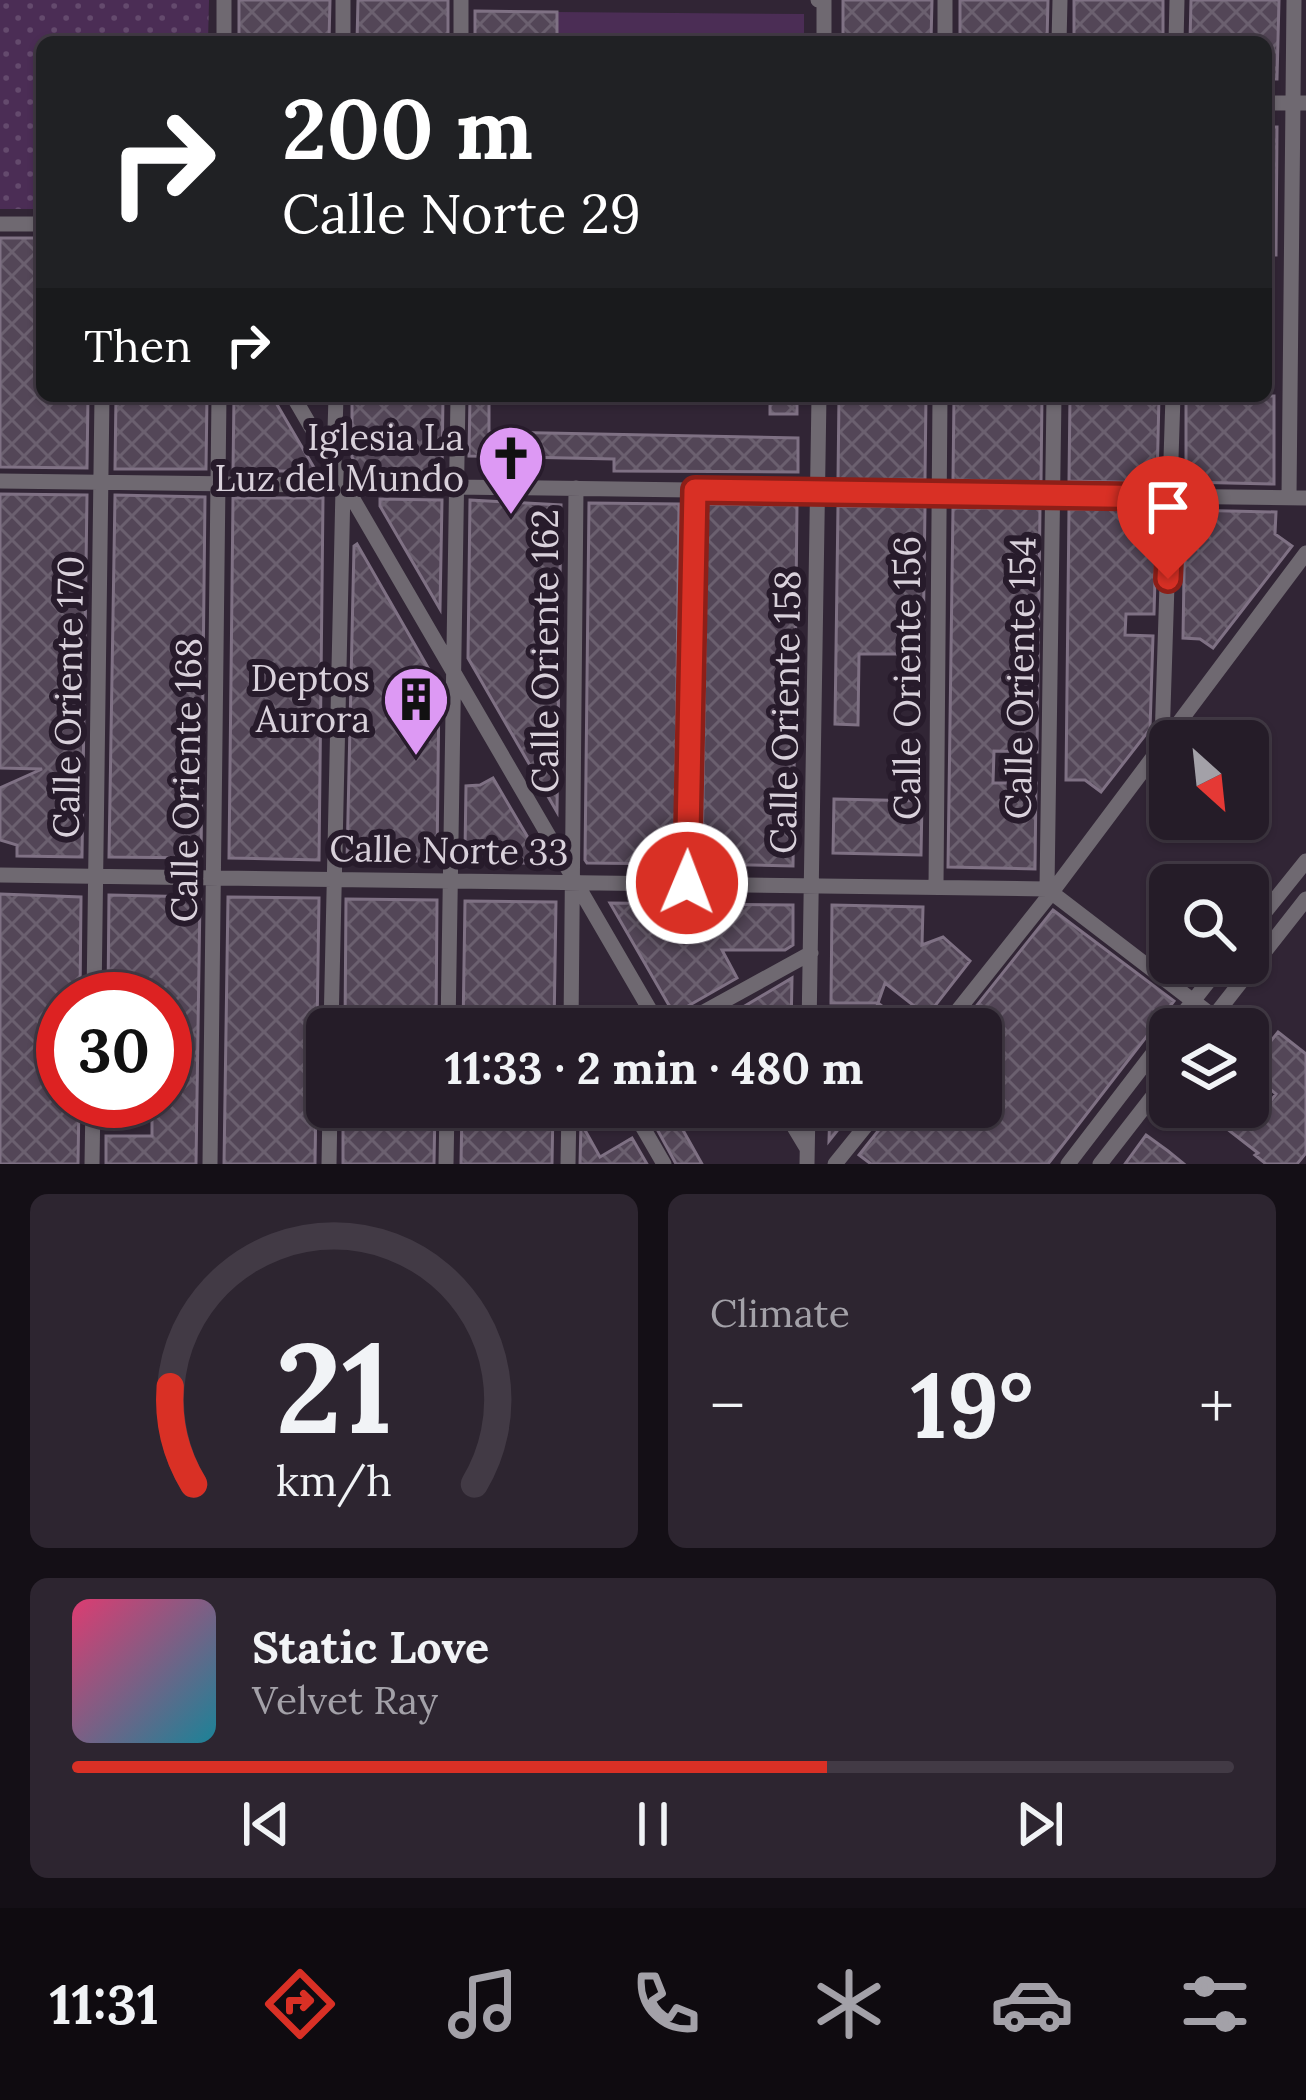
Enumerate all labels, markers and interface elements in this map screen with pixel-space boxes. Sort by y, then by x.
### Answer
text: 200 m [282,74,533,182]
icon: right [84,84,240,240]
text: Calle Norte 29 [282,179,641,248]
icon: right [215,312,281,378]
text: Then [84,317,191,374]
place label: Iglesia La Luz del Mundo [215,414,464,501]
church icon: Iglesia La Luz del Mundo [476,423,546,517]
pin [1117,456,1219,579]
icon: arrive [1135,474,1201,540]
street label: Calle Oriente 162 [522,509,568,793]
street label: Calle Oriente 156 [884,536,930,820]
street label: Calle Oriente 154 [995,536,1045,820]
street label: Calle Oriente 170 [43,555,93,839]
street label: Calle Oriente 158 [760,570,810,854]
street label: Calle Oriente 168 [161,637,211,923]
place label: Deptos Aurora [251,655,370,742]
building icon: Deptos Aurora [381,664,451,758]
north arrow [1149,720,1269,840]
map controls [1149,720,1269,1128]
position arrow [624,820,750,946]
street label: Calle Norte 33 [329,825,569,875]
button: search [1149,864,1269,984]
speed limit sign: 30 [36,972,192,1128]
button: layers [1149,1008,1269,1128]
text: 11:33 · 2 min · 480 m [445,1039,863,1096]
text: Climate [710,1288,850,1338]
text: 21 [275,1307,393,1467]
text: 19° [911,1347,1033,1463]
text: − [710,1363,745,1447]
text: + [1199,1363,1234,1447]
text: km/h [276,1453,392,1508]
text: Static Love [252,1618,489,1675]
text: Velvet Ray [252,1675,438,1725]
icon: previous [233,1791,299,1857]
icon: pause [620,1791,686,1857]
icon: next [1007,1791,1073,1857]
icon: directions [258,1962,342,2046]
icon: music [441,1962,525,2046]
icon: phone [624,1962,708,2046]
icon: climate [807,1962,891,2046]
icon: car [990,1962,1074,2046]
icon: filters [1173,1962,1257,2046]
text: 11:31 [49,1970,159,2039]

